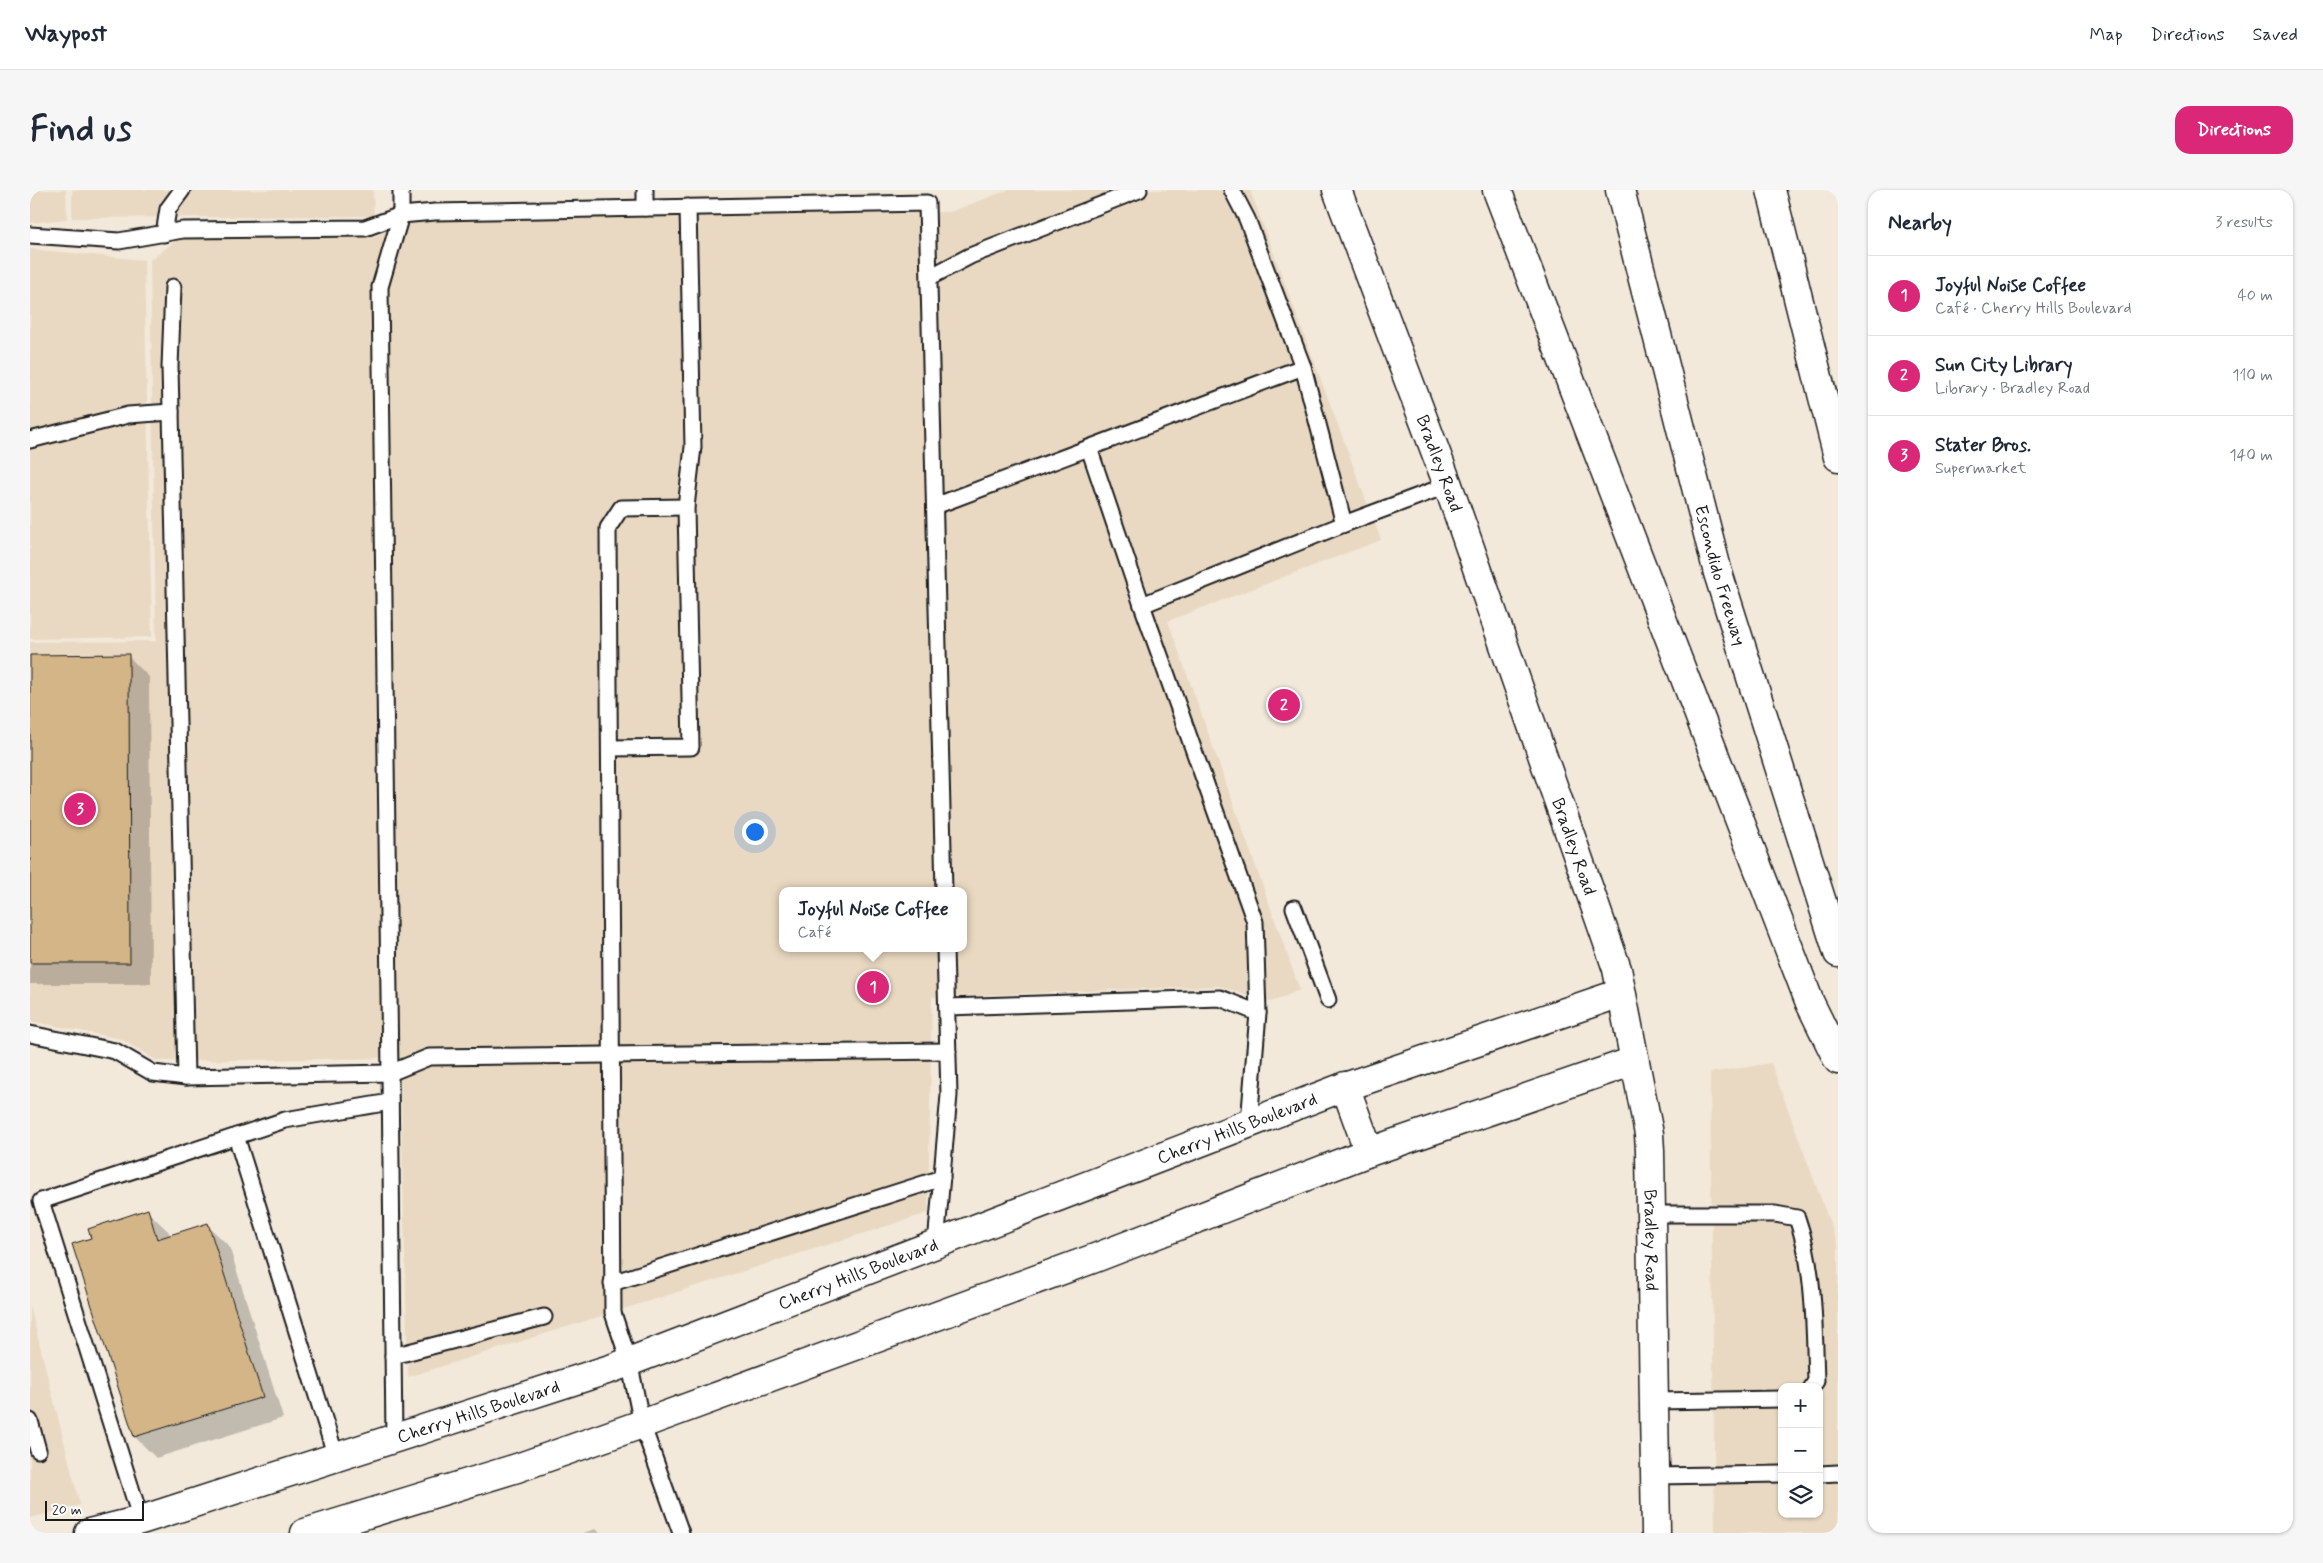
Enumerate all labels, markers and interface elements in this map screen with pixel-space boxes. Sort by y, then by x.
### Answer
text: Waypost [25,19,107,50]
text: Map [2090,23,2123,47]
text: Directions [2151,23,2225,47]
text: Saved [2253,23,2298,47]
button: Directions [2175,106,2293,154]
text: Find us [30,107,132,153]
text: Nearby [1888,209,1952,237]
text: 3 results [2215,212,2273,233]
text: Joyful Noise Coffee [1935,273,2086,298]
text: 1 [1900,285,1908,306]
text: 40 m [2237,285,2273,306]
text: Café · Cherry Hills Boulevard [1935,298,2132,319]
text: Sun City Library [1935,353,2072,378]
text: 2 [1900,365,1908,386]
text: 110 m [2232,365,2273,386]
text: Library · Bradley Road [1935,378,2090,399]
street label: Bradley Road [1410,412,1467,515]
text: Stater Bros. [1935,433,2031,458]
text: 3 [1900,445,1908,466]
text: 140 m [2229,445,2273,466]
text: Supermarket [1935,458,2026,479]
street label: Escondido Freeway [1688,502,1751,649]
pin: 2 [1268,686,1300,724]
pin: 3 [64,790,96,828]
street label: Bradley Road [1545,795,1601,899]
your location [742,819,768,845]
popup [779,887,967,952]
text: Joyful Noise Coffee [797,897,949,922]
text: Café [797,922,831,943]
pin: 1 [857,968,889,1006]
street label: Cherry Hills Boulevard [1154,1087,1321,1171]
street label: Bradley Road [1638,1189,1663,1291]
street label: Cherry Hills Boulevard [775,1233,942,1316]
street label: Cherry Hills Boulevard [394,1375,563,1450]
map controls [1778,1383,1823,1518]
button: + [1778,1383,1823,1428]
button: − [1778,1428,1823,1473]
button: layers [1778,1473,1823,1518]
scale bar [45,1498,144,1521]
text: 20 m [52,1501,82,1519]

